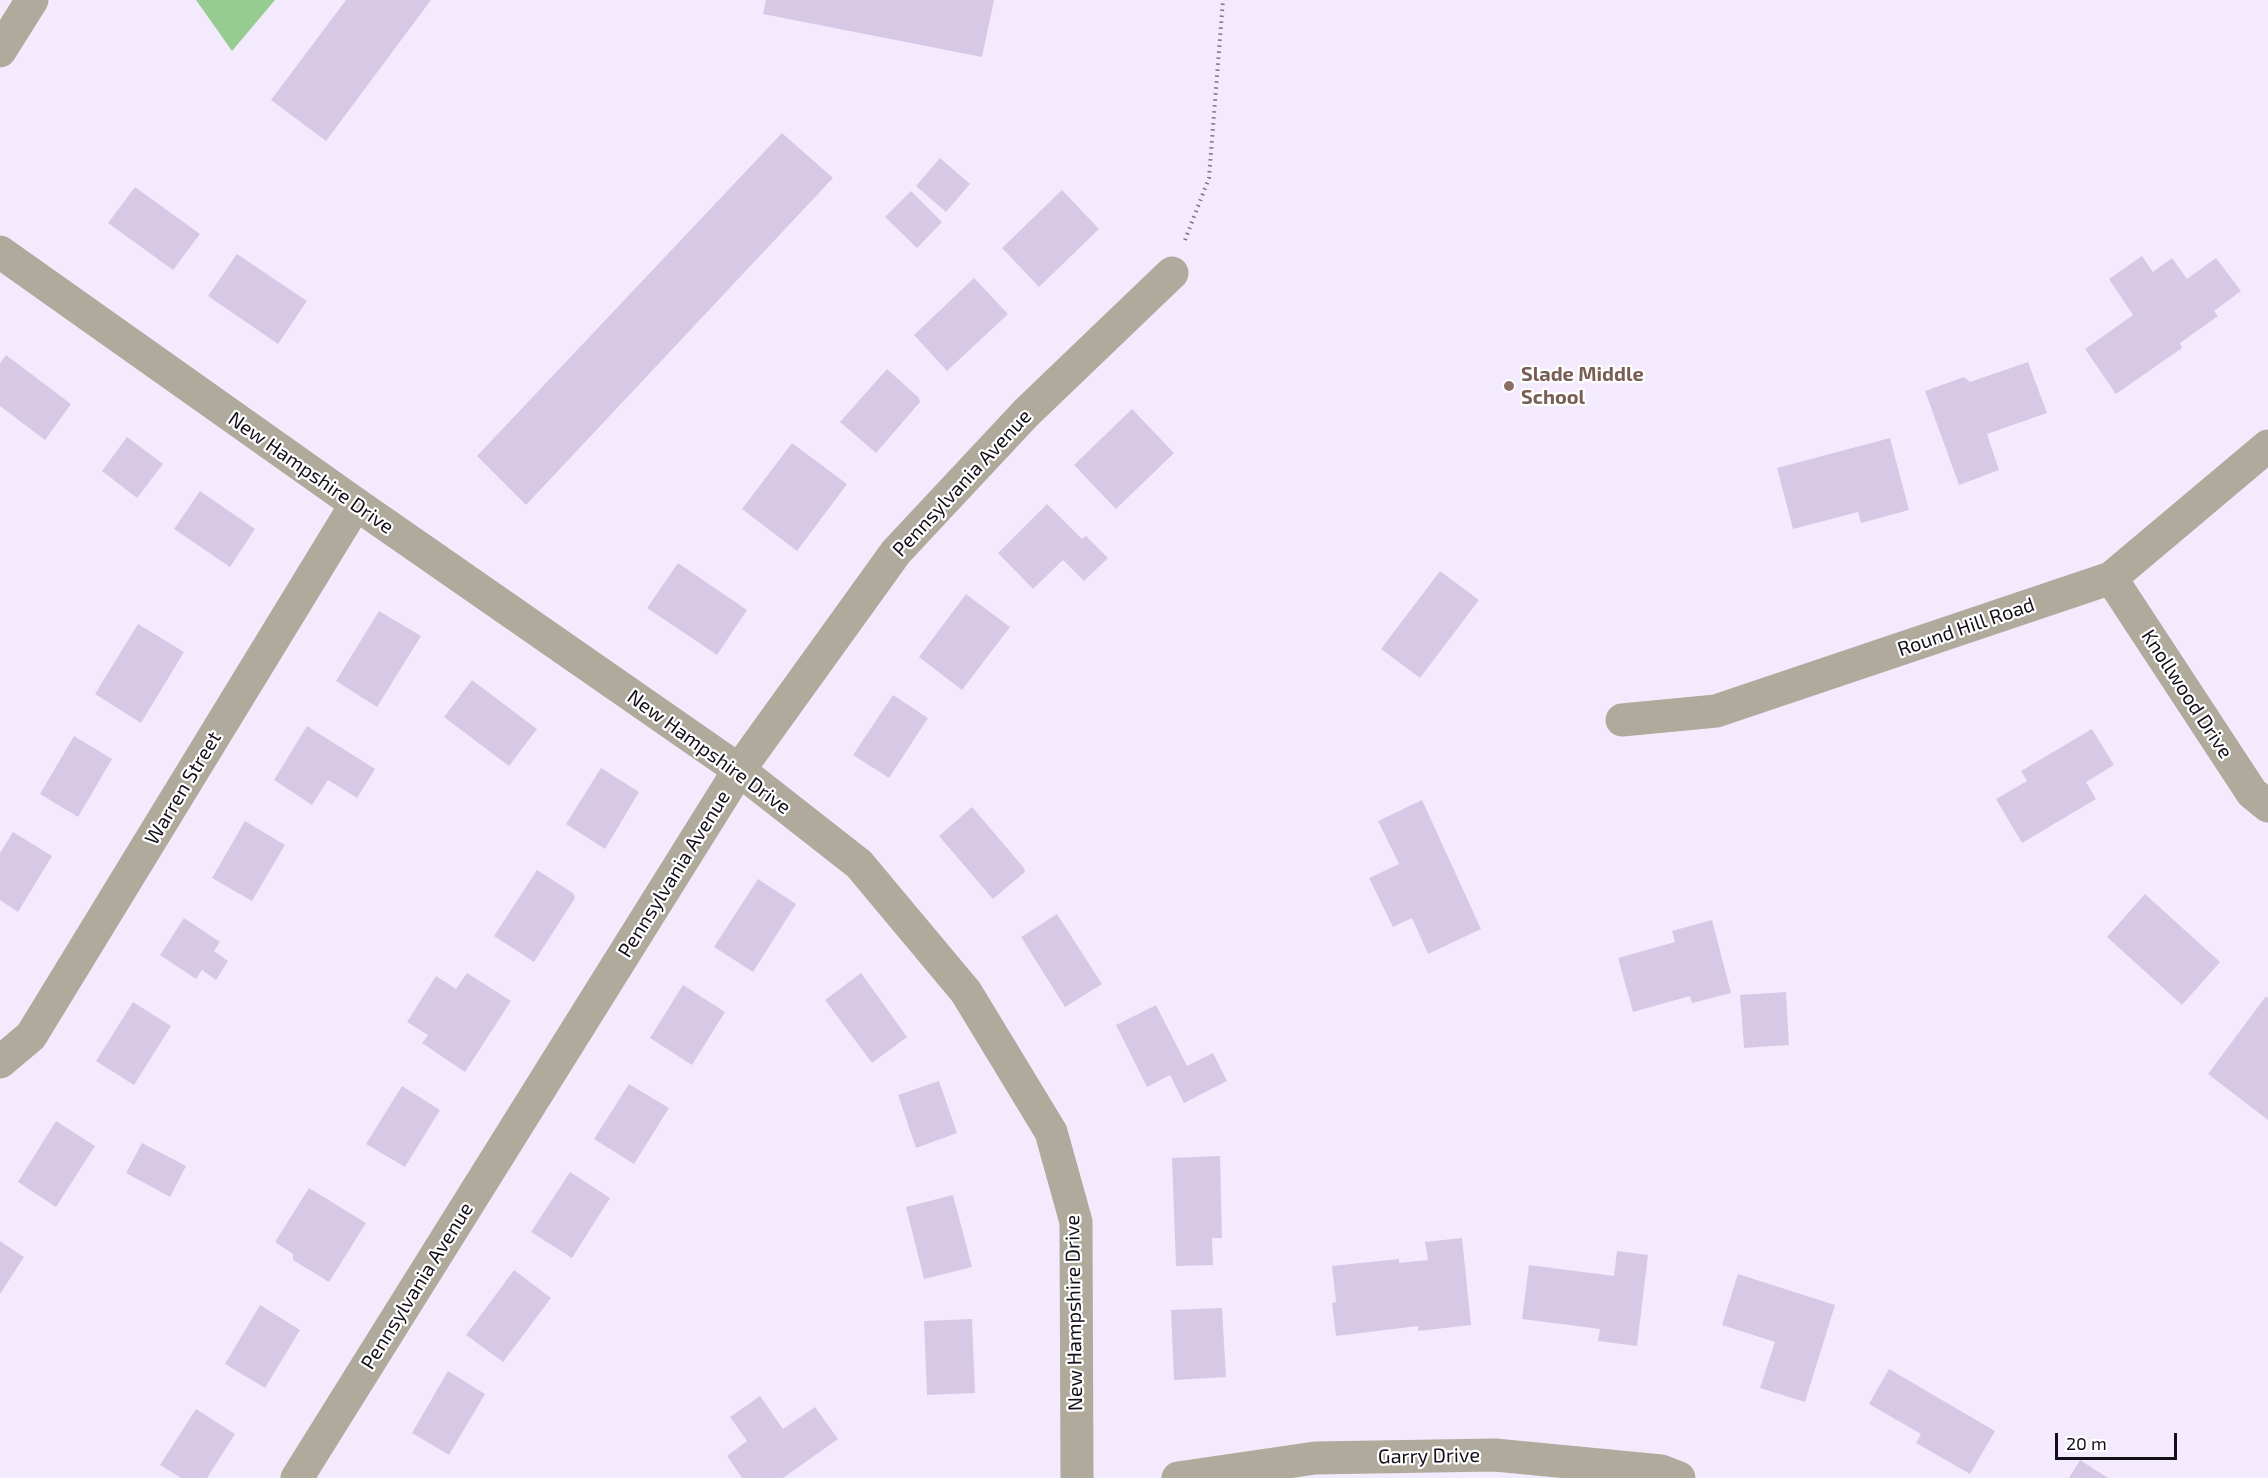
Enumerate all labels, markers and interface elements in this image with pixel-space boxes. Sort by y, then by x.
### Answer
place label: Slade Middle School [1521,362,1644,409]
marker: Slade Middle School [1502,379,1516,393]
street label: Pennsylvania Avenue [888,404,1036,562]
street label: New Hampshire Drive [224,407,398,539]
street label: Round Hill Road [1894,592,2038,662]
street label: Knollwood Drive [2136,625,2238,763]
street label: New Hampshire Drive [622,685,796,819]
street label: Warren Street [140,727,226,849]
street label: Pennsylvania Avenue [613,786,735,962]
street label: Pennsylvania Avenue [356,1198,478,1374]
street label: New Hampshire Drive [1060,1215,1088,1411]
scale bar [2058,1421,2180,1459]
text: 20 m [2066,1432,2107,1454]
street label: Garry Drive [1378,1443,1480,1469]

